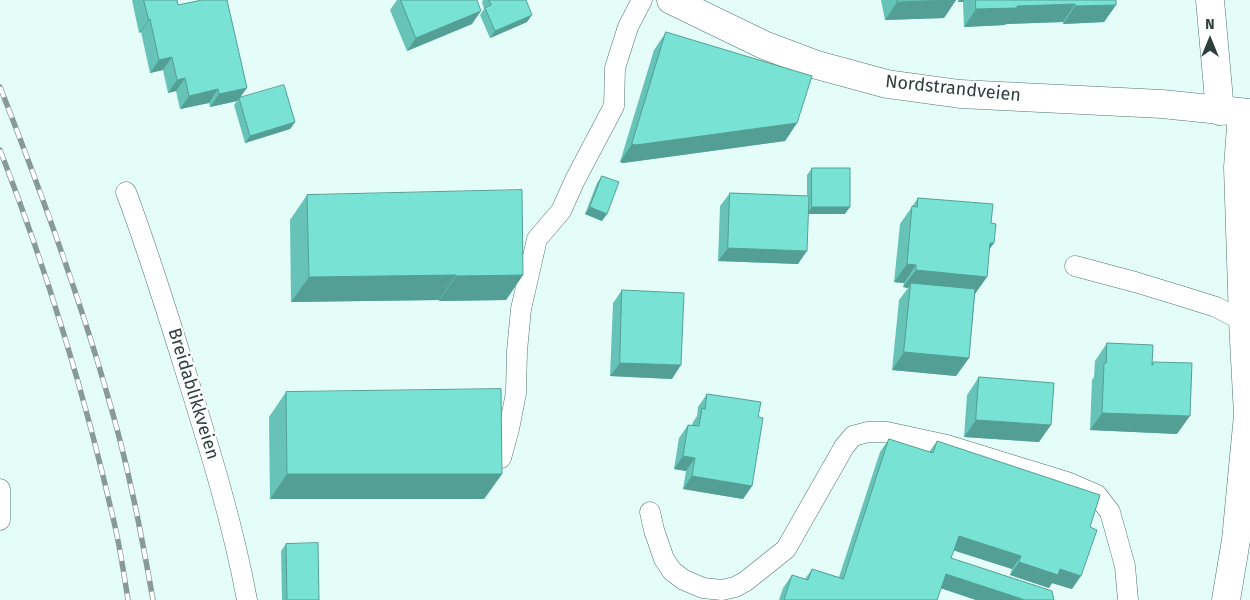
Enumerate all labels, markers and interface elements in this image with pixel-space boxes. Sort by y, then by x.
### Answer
north arrow [1185,15,1235,65]
text: N [1205,16,1215,33]
street label: Nordstrandveien [884,71,1022,107]
street label: Breidablikkveien [163,326,223,462]

